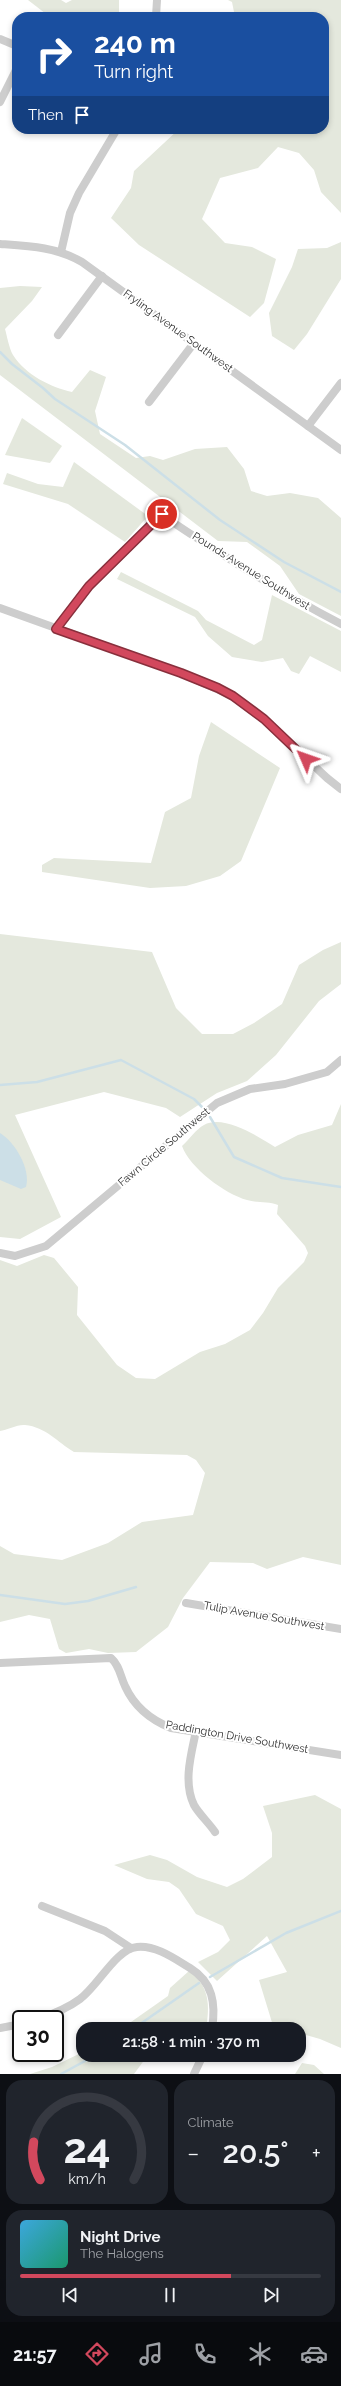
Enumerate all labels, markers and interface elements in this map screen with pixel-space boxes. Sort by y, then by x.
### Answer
text: 240 m [94,27,176,60]
icon: right [28,28,80,80]
text: Turn right [94,61,173,82]
icon: arrive [71,104,93,126]
text: Then [28,106,63,124]
street label: Fryling Avenue Southwest [121,287,236,375]
pin [145,497,179,531]
icon: arrive [151,503,173,525]
street label: Pounds Avenue Southwest [190,529,312,613]
position arrow [285,738,327,780]
street label: Fawn Circle Southwest [116,1105,213,1189]
street label: Tulip Avenue Southwest [203,1599,326,1633]
street label: Paddington Drive Southwest [165,1718,310,1756]
speed limit sign: 30 [12,2010,64,2062]
text: 21:58 · 1 min · 370 m [122,2033,260,2051]
text: Climate [188,2115,234,2130]
text: 24 [63,2124,110,2173]
text: 20.5° [223,2135,289,2170]
text: − [188,2140,199,2166]
text: + [312,2140,321,2166]
text: km/h [68,2171,106,2187]
text: Night Drive [80,2228,160,2246]
text: The Halogens [80,2246,164,2261]
icon: previous [59,2284,81,2306]
icon: pause [159,2284,181,2306]
icon: next [260,2284,282,2306]
icon: directions [83,2340,111,2368]
icon: music [137,2340,165,2368]
icon: phone [191,2340,219,2368]
icon: climate [246,2340,274,2368]
icon: car [300,2340,328,2368]
text: 21:57 [13,2344,57,2365]

